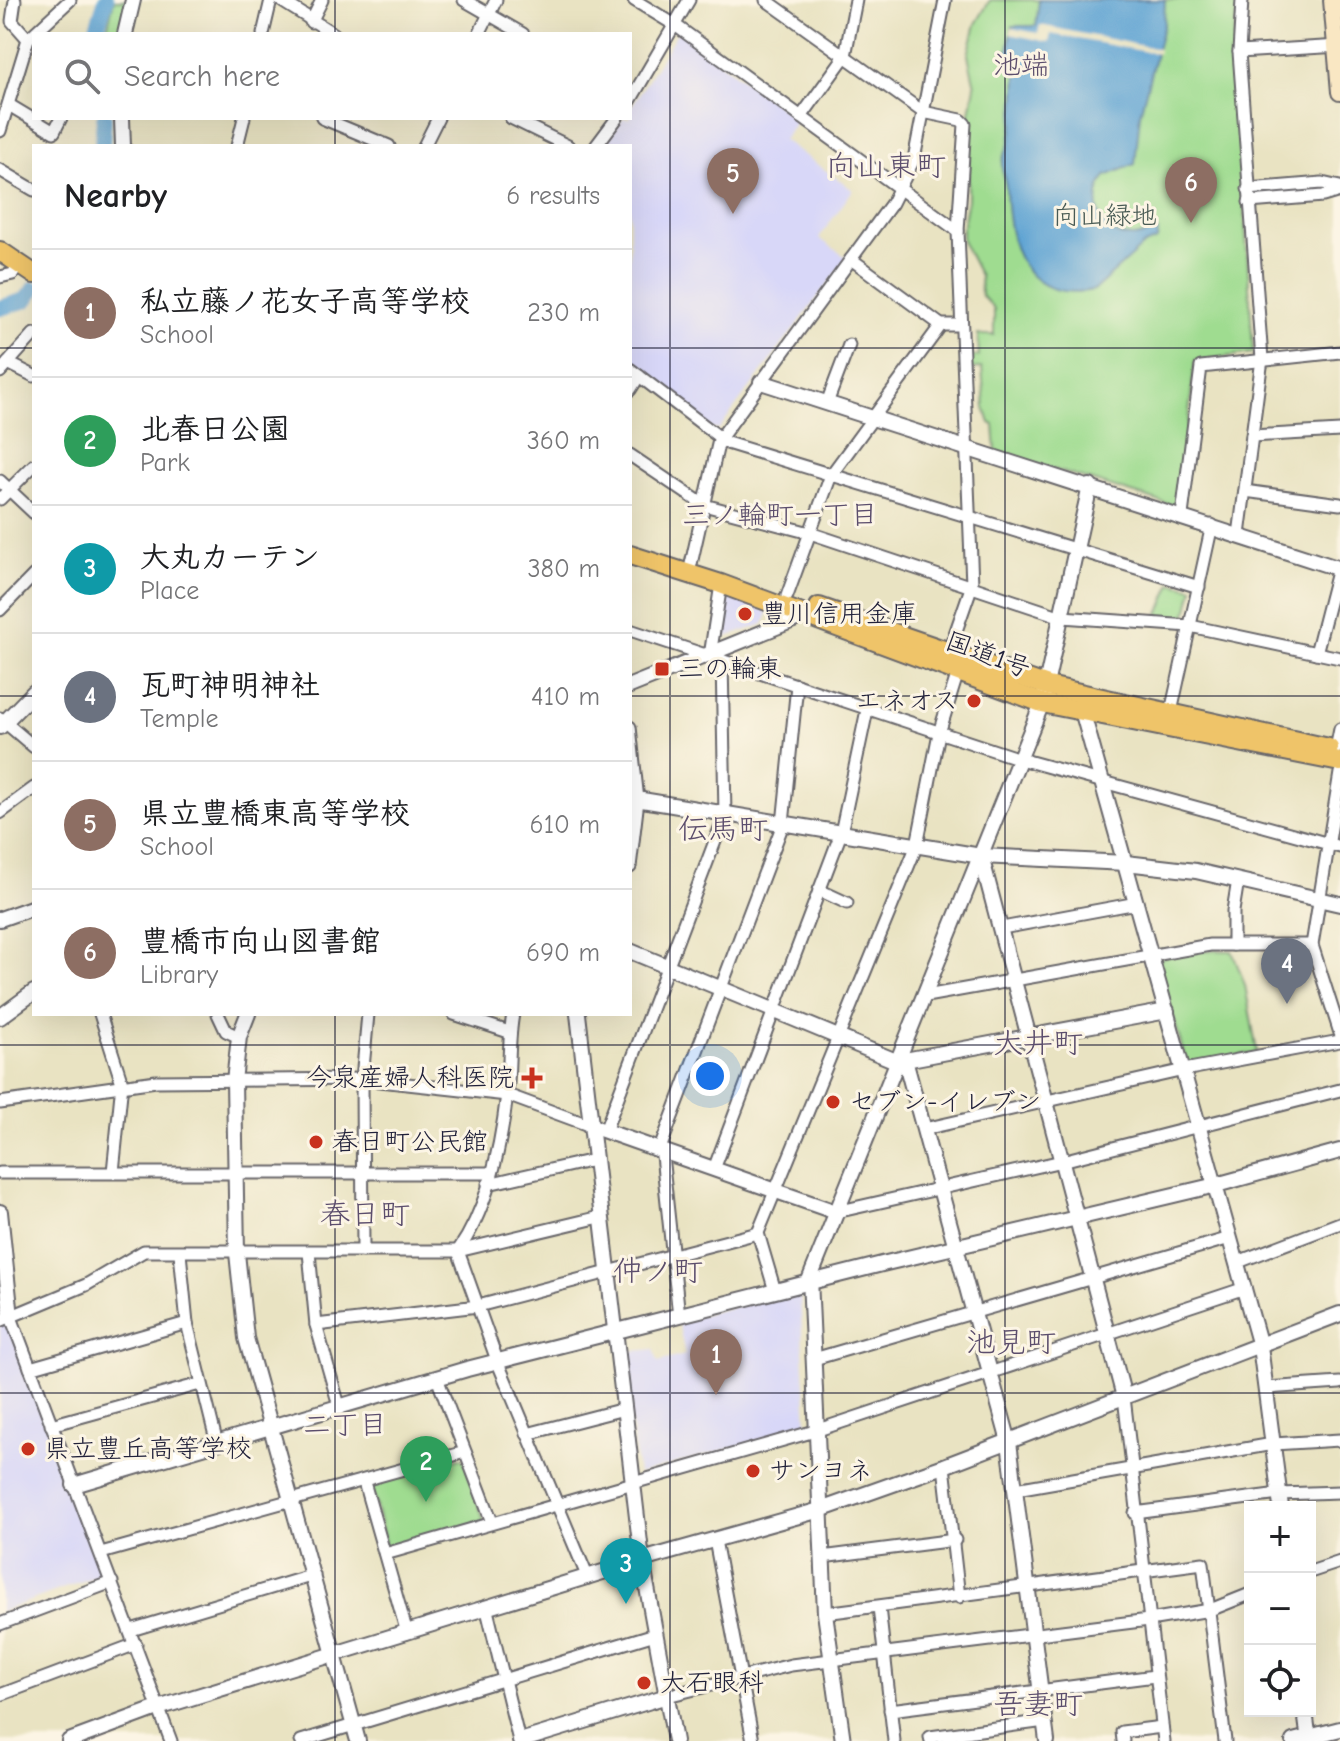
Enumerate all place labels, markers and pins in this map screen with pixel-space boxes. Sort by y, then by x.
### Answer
pin: 5 [707,148,759,214]
pin: 6 [1165,157,1217,223]
place label: 豊川信用金庫 [761,599,917,629]
marker: 豊川信用金庫 [736,605,754,623]
place label: 三の輪東 [678,654,782,684]
marker: 三の輪東 [653,660,671,678]
place label: エネオス [856,686,958,716]
marker: エネオス [965,692,983,710]
pin: 4 [1261,938,1313,1004]
place label: 今泉産婦人科医院 [306,1063,514,1093]
marker: 今泉産婦人科医院 [521,1067,543,1089]
place label: セブン-イレブン [849,1087,1041,1117]
marker: セブン-イレブン [824,1093,842,1111]
place label: 春日町公民館 [332,1127,488,1157]
marker: 春日町公民館 [307,1133,325,1151]
pin: 1 [690,1329,742,1395]
place label: 県立豊丘高等学校 [44,1434,252,1464]
pin: 2 [400,1436,452,1502]
marker: 県立豊丘高等学校 [19,1440,37,1458]
place label: サンヨネ [769,1456,873,1486]
marker: サンヨネ [744,1462,762,1480]
pin: 3 [600,1538,652,1604]
place label: 大石眼科 [660,1668,764,1698]
marker: 大石眼科 [635,1674,653,1692]

